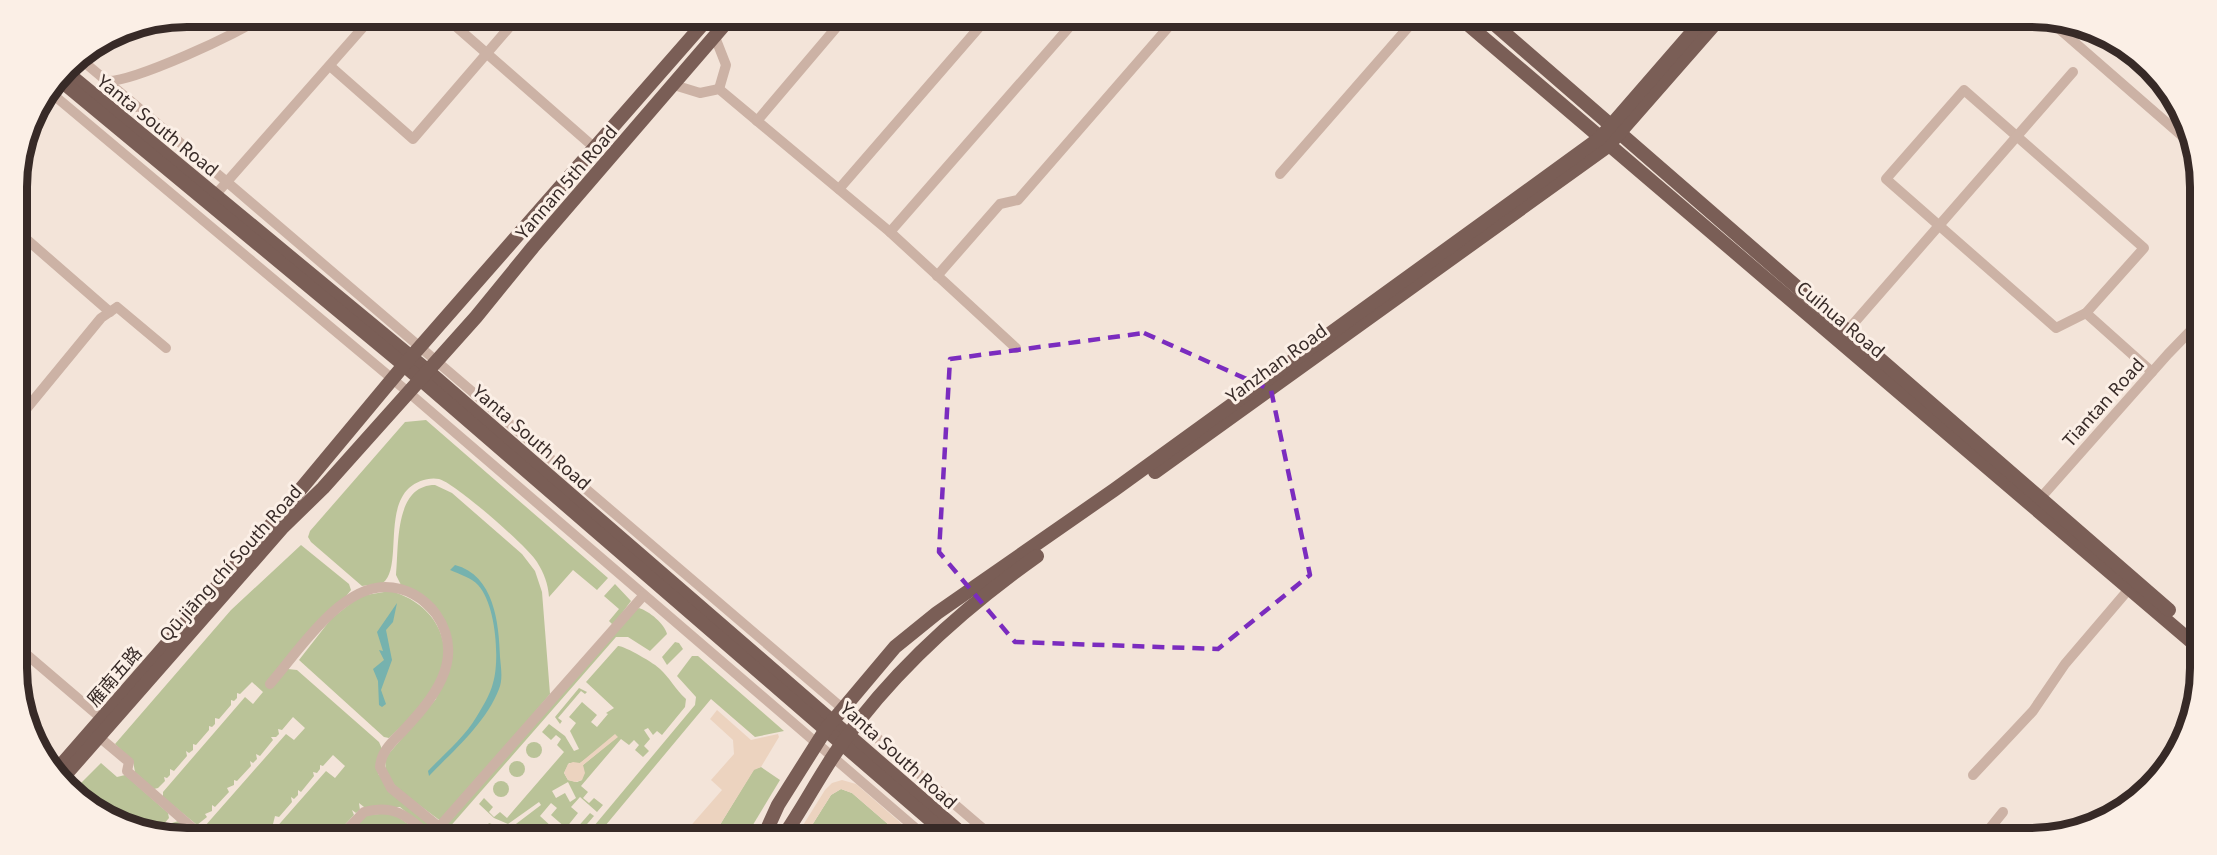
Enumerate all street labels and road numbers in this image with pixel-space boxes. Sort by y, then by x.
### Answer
street label: Yanta South Road [92,69,224,181]
street label: Yannan 5th Road [510,120,622,244]
street label: Cuihua Road [1792,275,1890,363]
street label: Yanzhan Road [1221,318,1331,408]
street label: Tiantan Road [2057,353,2149,451]
street label: Yanta South Road [468,379,596,495]
street label: Qū jiāng chí South Road [153,480,307,646]
street label: 雁南五路 [81,641,147,711]
street label: Yanta South Road [836,696,962,814]

